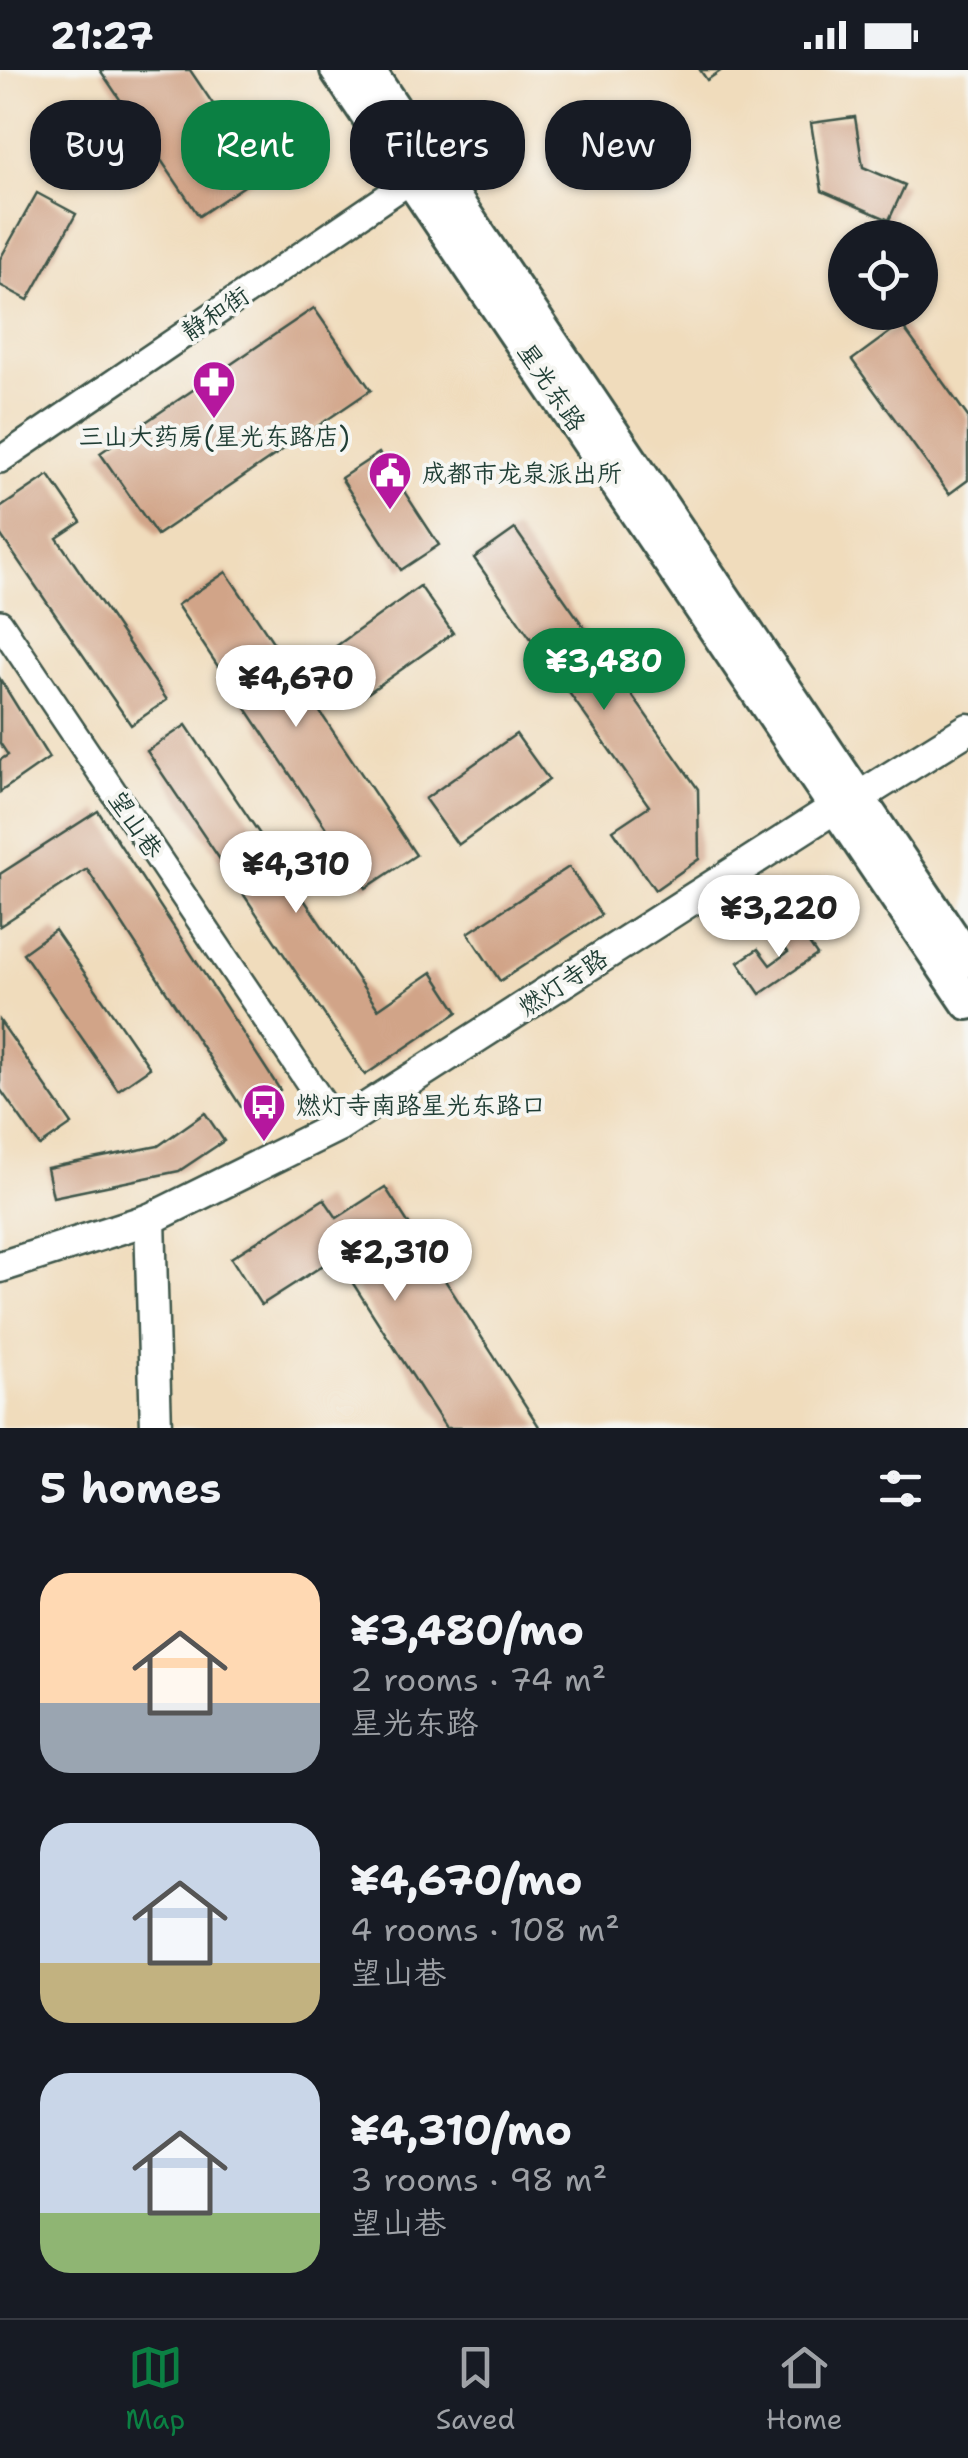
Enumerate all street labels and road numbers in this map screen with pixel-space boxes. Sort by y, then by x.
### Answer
street label: 静和街 [174,278,256,348]
street label: 星光东路 [510,336,594,438]
street label: 望山巷 [101,783,171,865]
street label: 燃灯寺路 [512,941,614,1023]

